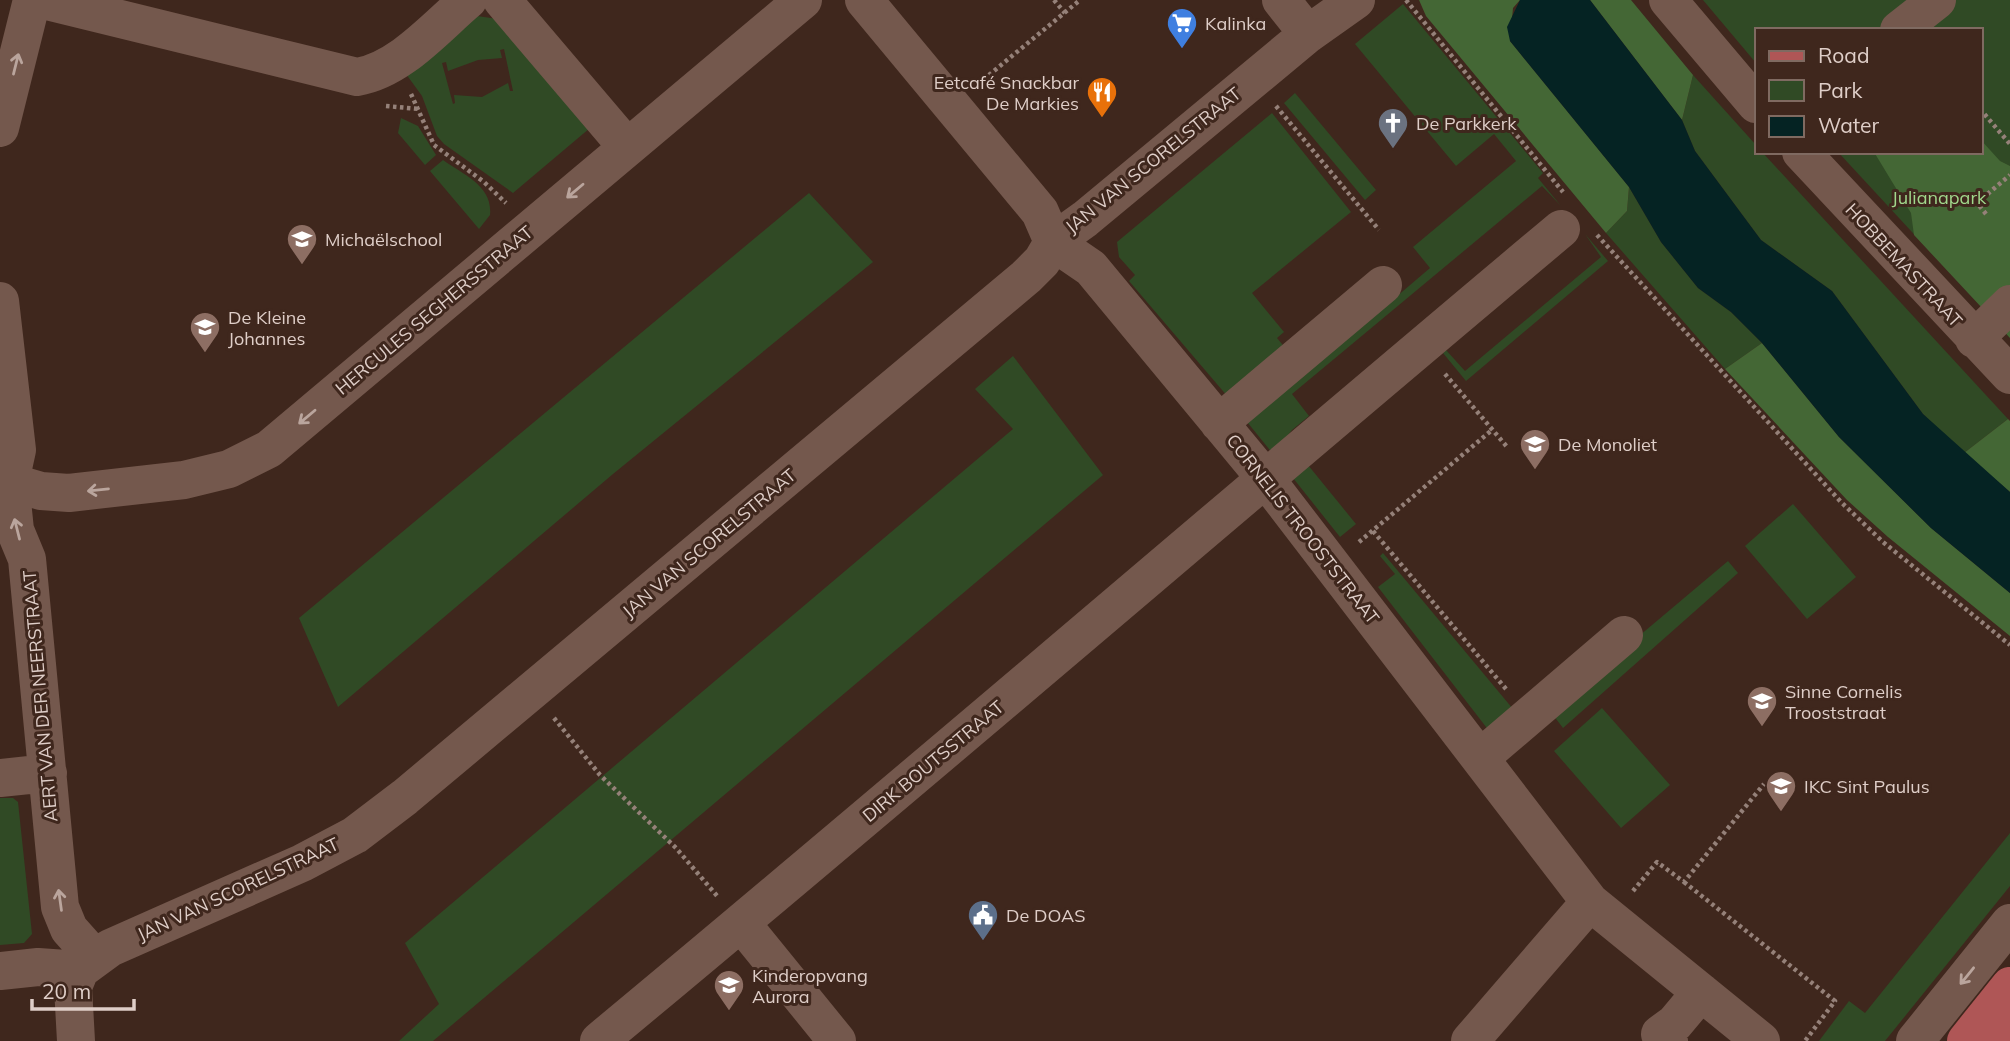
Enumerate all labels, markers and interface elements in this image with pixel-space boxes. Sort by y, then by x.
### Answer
supermarket icon: Kalinka [1165,6,1199,50]
place label: Kalinka [1205,12,1266,35]
legend [1755,28,1982,154]
text: Road [1818,42,1869,68]
one-way arrow [10,53,23,76]
place label: Eetcafé Snackbar De Markies [934,71,1079,115]
restaurant icon: Eetcafé Snackbar De Markies [1085,75,1119,119]
text: Park [1818,77,1862,103]
street label: JAN VAN SCORELSTRAAT [1060,82,1246,238]
church icon: De Parkkerk [1376,106,1410,150]
place label: De Parkkerk [1416,112,1517,135]
text: Water [1818,112,1879,138]
one-way arrow [566,183,584,199]
park label: Julianapark [1892,186,1987,209]
street label: HOBBEMASTRAAT [1841,198,1968,332]
street label: HERCULES SEGHERSSTRAAT [330,220,538,400]
school or university icon: Michaëlschool [285,222,319,266]
place label: Michaëlschool [325,228,442,251]
place label: De Kleine Johannes [228,306,306,350]
school or university icon: De Kleine Johannes [188,310,222,354]
one-way arrow [298,409,316,425]
school or university icon: De Monoliet [1518,427,1552,471]
street label: CORNELIS TROOSTSTRAAT [1222,429,1385,629]
place label: De Monoliet [1558,433,1657,456]
street label: JAN VAN SCORELSTRAAT [617,463,801,622]
one-way arrow [87,483,110,496]
one-way arrow [10,518,23,541]
street label: AERT VAN DER NEERSTRAAT [18,569,62,823]
place label: Sinne Cornelis Trooststraat [1785,680,1902,724]
school or university icon: Sinne Cornelis Trooststraat [1745,684,1779,728]
street label: DIRK BOUTSSTRAAT [858,695,1009,827]
school or university icon: IKC Sint Paulus [1764,769,1798,813]
place label: IKC Sint Paulus [1804,775,1930,798]
street label: JAN VAN SCORELSTRAAT [134,832,343,946]
one-way arrow [54,889,67,912]
public building icon: De DOAS [966,898,1000,942]
place label: De DOAS [1006,904,1085,927]
place label: Kinderopvang Aurora [752,964,868,1008]
one-way arrow [1959,967,1975,985]
scale bar [32,968,133,1012]
school or university icon: Kinderopvang Aurora [712,968,746,1012]
text: 20 m [42,978,91,1004]

